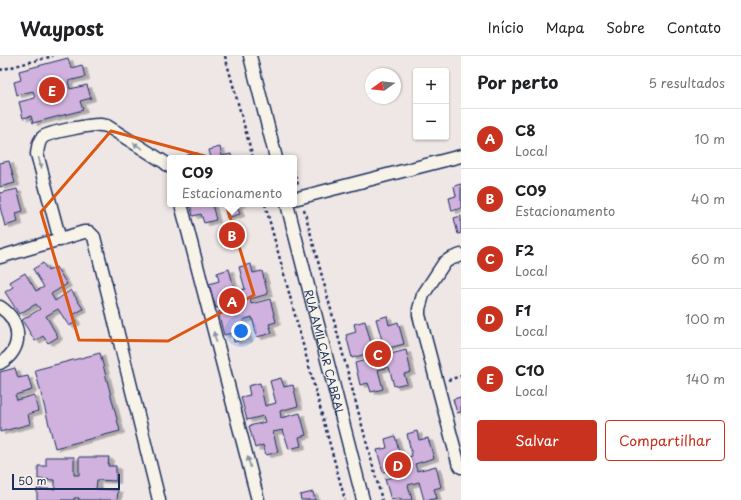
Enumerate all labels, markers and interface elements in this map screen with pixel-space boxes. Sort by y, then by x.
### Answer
text: Waypost [20,14,104,42]
text: Início [488,17,524,38]
text: Mapa [546,17,584,38]
text: Sobre [606,17,645,38]
text: Contato [667,17,721,38]
north arrow [365,68,401,104]
map controls [413,68,449,140]
button: + [413,68,449,104]
text: Por perto [477,69,558,95]
text: 5 resultados [648,73,725,92]
pin: E [39,75,65,105]
button: − [413,104,449,140]
text: C8 [515,118,536,141]
text: A [485,129,495,148]
text: 10 m [695,129,725,148]
text: Local [515,141,548,160]
one-way arrow [132,142,144,149]
popup [167,155,297,207]
one-way arrow [37,156,43,169]
text: C09 [182,160,213,183]
text: C09 [515,178,546,201]
text: Estacionamento [182,183,282,202]
text: B [486,189,494,208]
text: 40 m [691,189,725,208]
text: Estacionamento [515,201,615,220]
pin: B [219,220,245,250]
text: F2 [515,238,534,261]
text: C [485,249,495,268]
text: 60 m [691,249,725,268]
text: Local [515,261,548,280]
pin: A [219,286,245,316]
street label: RUA AMILCAR CABRAL [301,287,349,417]
text: F1 [515,298,531,321]
text: D [485,309,495,328]
text: 100 m [685,309,725,328]
your location [231,321,251,341]
text: Local [515,321,548,340]
one-way arrow [212,330,218,343]
pin: C [365,339,391,369]
text: C10 [515,358,544,381]
text: E [486,369,494,388]
text: 140 m [686,369,725,388]
text: Local [515,381,548,400]
button: Salvar [477,420,597,461]
button: Compartilhar [605,420,725,461]
pin: D [385,450,411,480]
one-way arrow [245,456,251,468]
scale bar [12,472,120,491]
text: 50 m [18,472,47,489]

